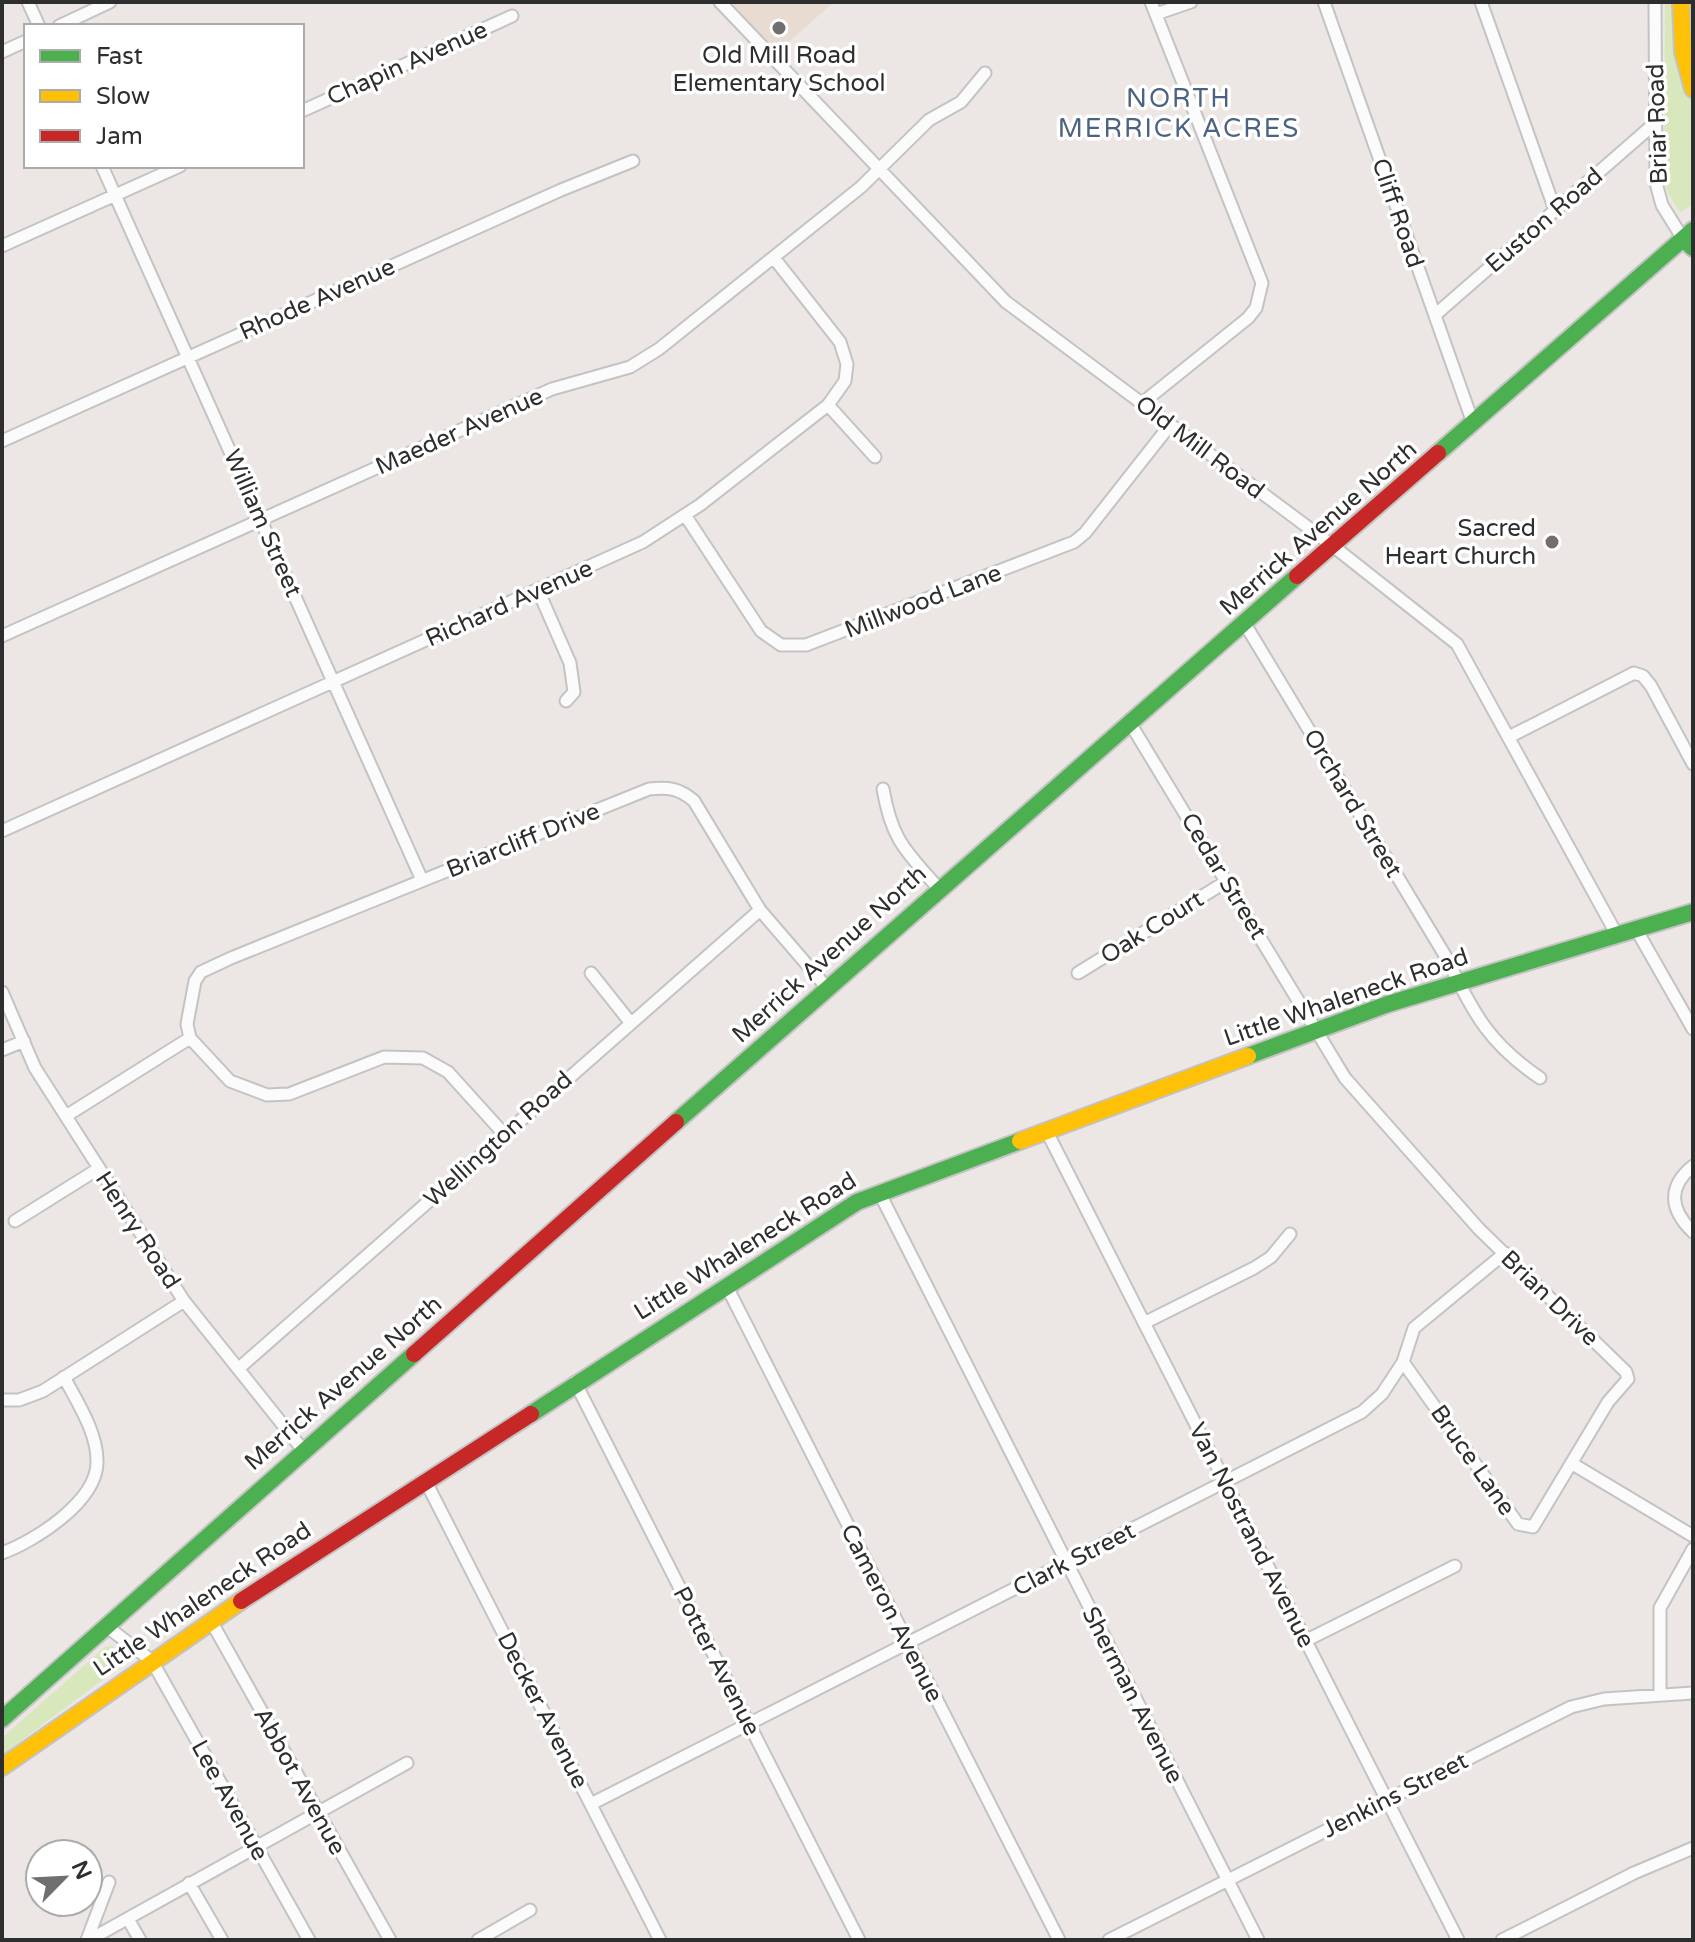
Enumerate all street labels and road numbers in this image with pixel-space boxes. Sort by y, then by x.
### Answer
street label: Chapin Avenue [322,15,492,112]
street label: Briar Road [1641,63,1674,185]
street label: Cliff Road [1365,155,1430,272]
street label: Euston Road [1480,162,1609,279]
street label: Rhode Avenue [235,252,399,347]
street label: Maeder Avenue [371,382,547,481]
street label: Old Mill Road [1129,389,1270,505]
street label: Merrick Avenue North [1214,435,1423,622]
street label: William Street [217,445,308,601]
street label: Richard Avenue [421,554,597,653]
street label: Millwood Lane [841,558,1006,645]
street label: Orchard Street [1297,724,1408,883]
street label: Briarcliff Drive [442,797,604,884]
street label: Cedar Street [1174,808,1273,945]
street label: Merrick Avenue North [726,859,933,1049]
street label: Oak Court [1095,884,1209,970]
street label: Little Whaleneck Road [1220,942,1472,1053]
street label: Wellington Road [418,1065,578,1213]
street label: Henry Road [89,1166,186,1295]
street label: Little Whaleneck Road [629,1166,862,1327]
street label: Brian Drive [1495,1244,1605,1352]
street label: Merrick Avenue North [239,1290,448,1477]
street label: Bruce Lane [1424,1399,1521,1521]
street label: Van Nostrand Avenue [1182,1418,1321,1652]
street label: Little Whaleneck Road [88,1516,317,1683]
street label: Clark Street [1008,1516,1140,1603]
street label: Cameron Avenue [834,1519,949,1707]
street label: Potter Avenue [667,1582,767,1741]
street label: Sherman Avenue [1076,1602,1190,1788]
street label: Decker Avenue [491,1627,594,1793]
street label: Abbot Avenue [247,1703,352,1860]
street label: Lee Avenue [185,1735,275,1865]
street label: Jenkins Street [1318,1746,1473,1845]

